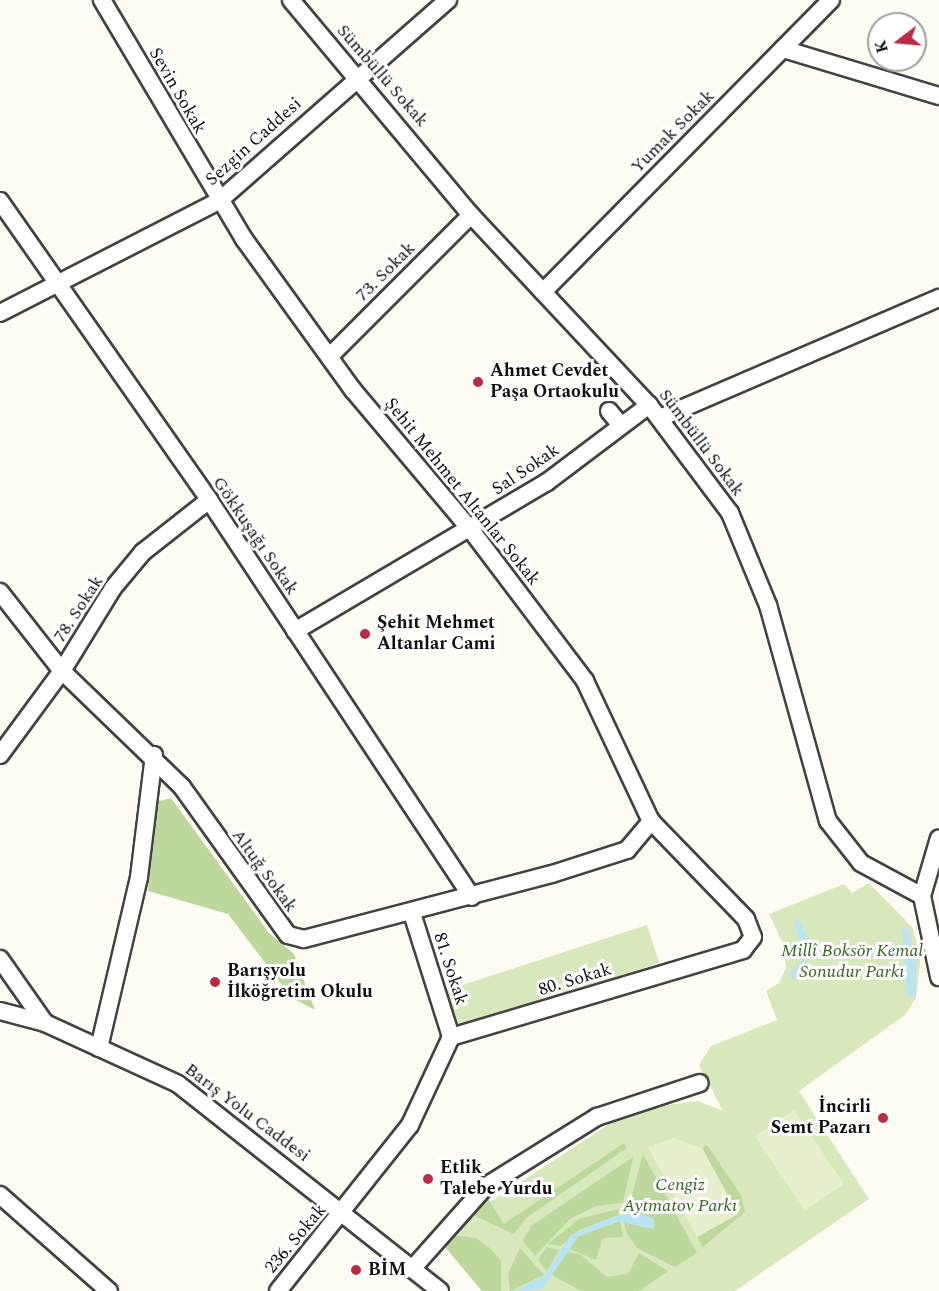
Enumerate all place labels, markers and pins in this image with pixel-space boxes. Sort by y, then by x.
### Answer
place label: Ahmet Cevdet Paşa Ortaokulu [490,361,619,404]
marker: Ahmet Cevdet Paşa Ortaokulu [471,375,485,389]
place label: Şehit Mehmet Altanlar Cami [377,613,496,656]
marker: Şehit Mehmet Altanlar Cami [358,627,372,641]
place label: Barışyolu İlköğretim Okulu [227,961,373,1004]
marker: Barışyolu İlköğretim Okulu [208,975,222,989]
place label: İncirli Semt Pazarı [771,1097,871,1140]
marker: İncirli Semt Pazarı [876,1111,890,1125]
place label: Etlik Talebe Yurdu [440,1158,552,1200]
marker: Etlik Talebe Yurdu [421,1172,435,1186]
place label: BİM [368,1259,406,1281]
marker: BİM [349,1263,363,1277]

